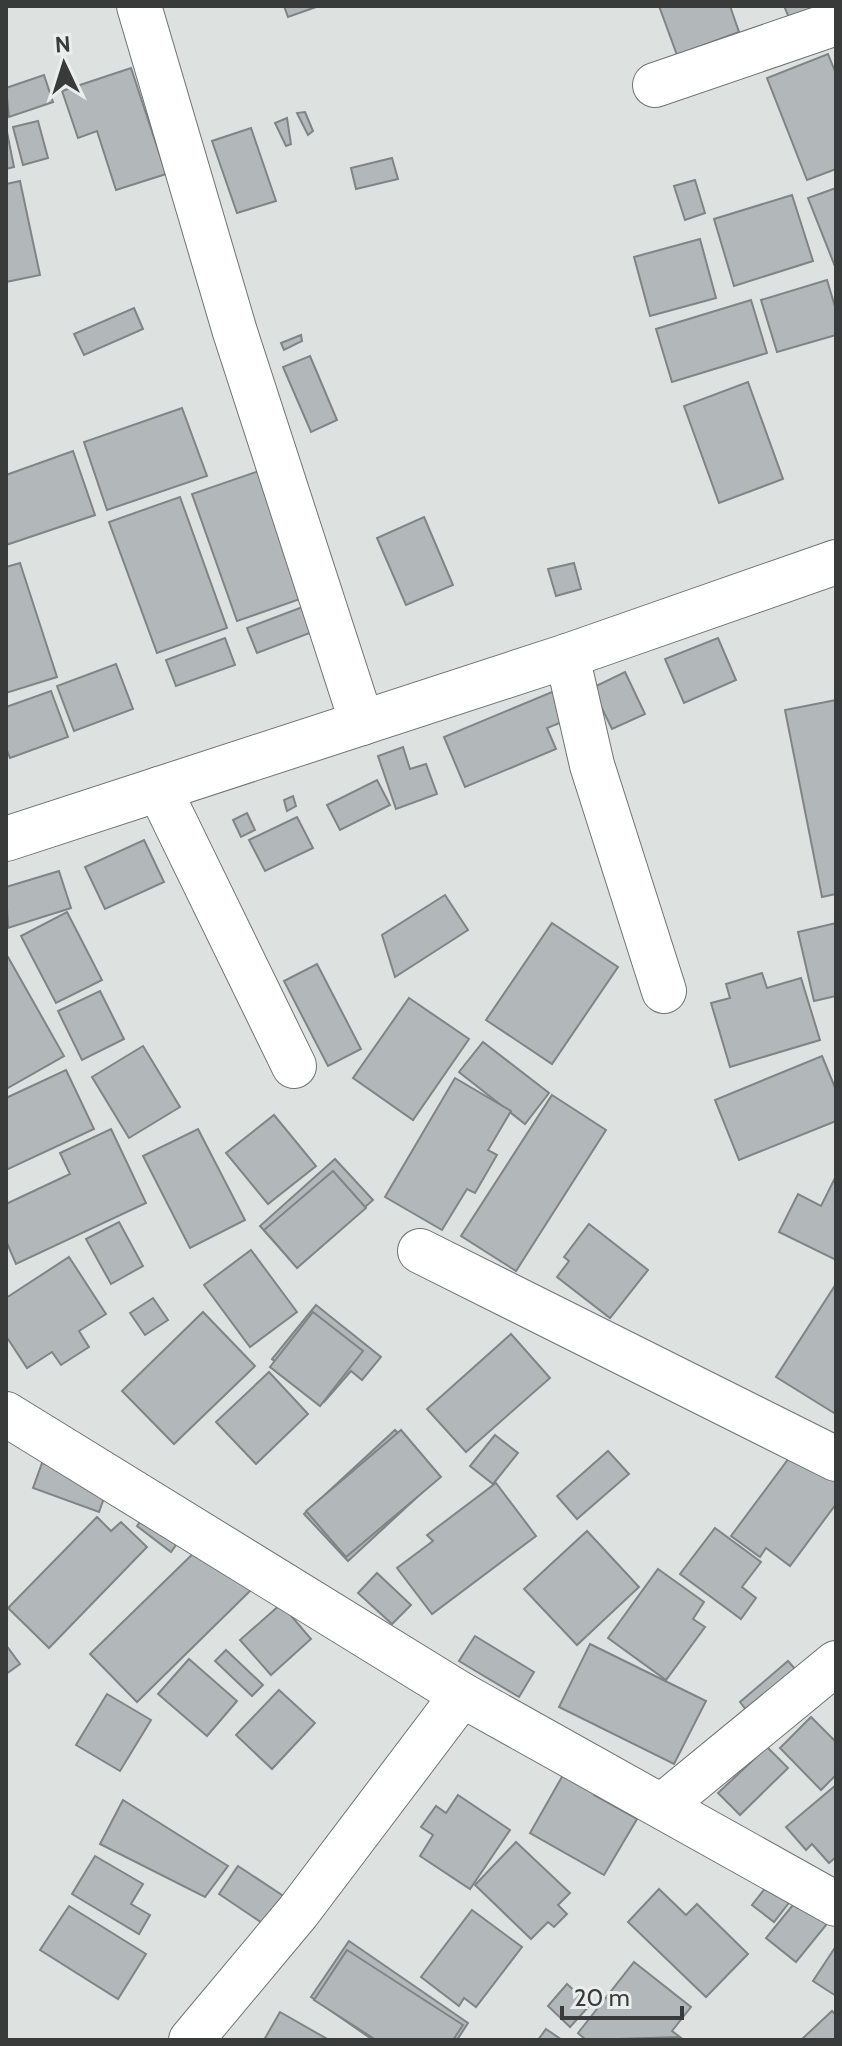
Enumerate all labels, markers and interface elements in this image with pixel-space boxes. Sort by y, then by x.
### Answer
north arrow [24,24,104,104]
text: N [54,31,71,59]
scale bar [562,1970,682,2020]
text: 20 m [574,1983,630,2012]

